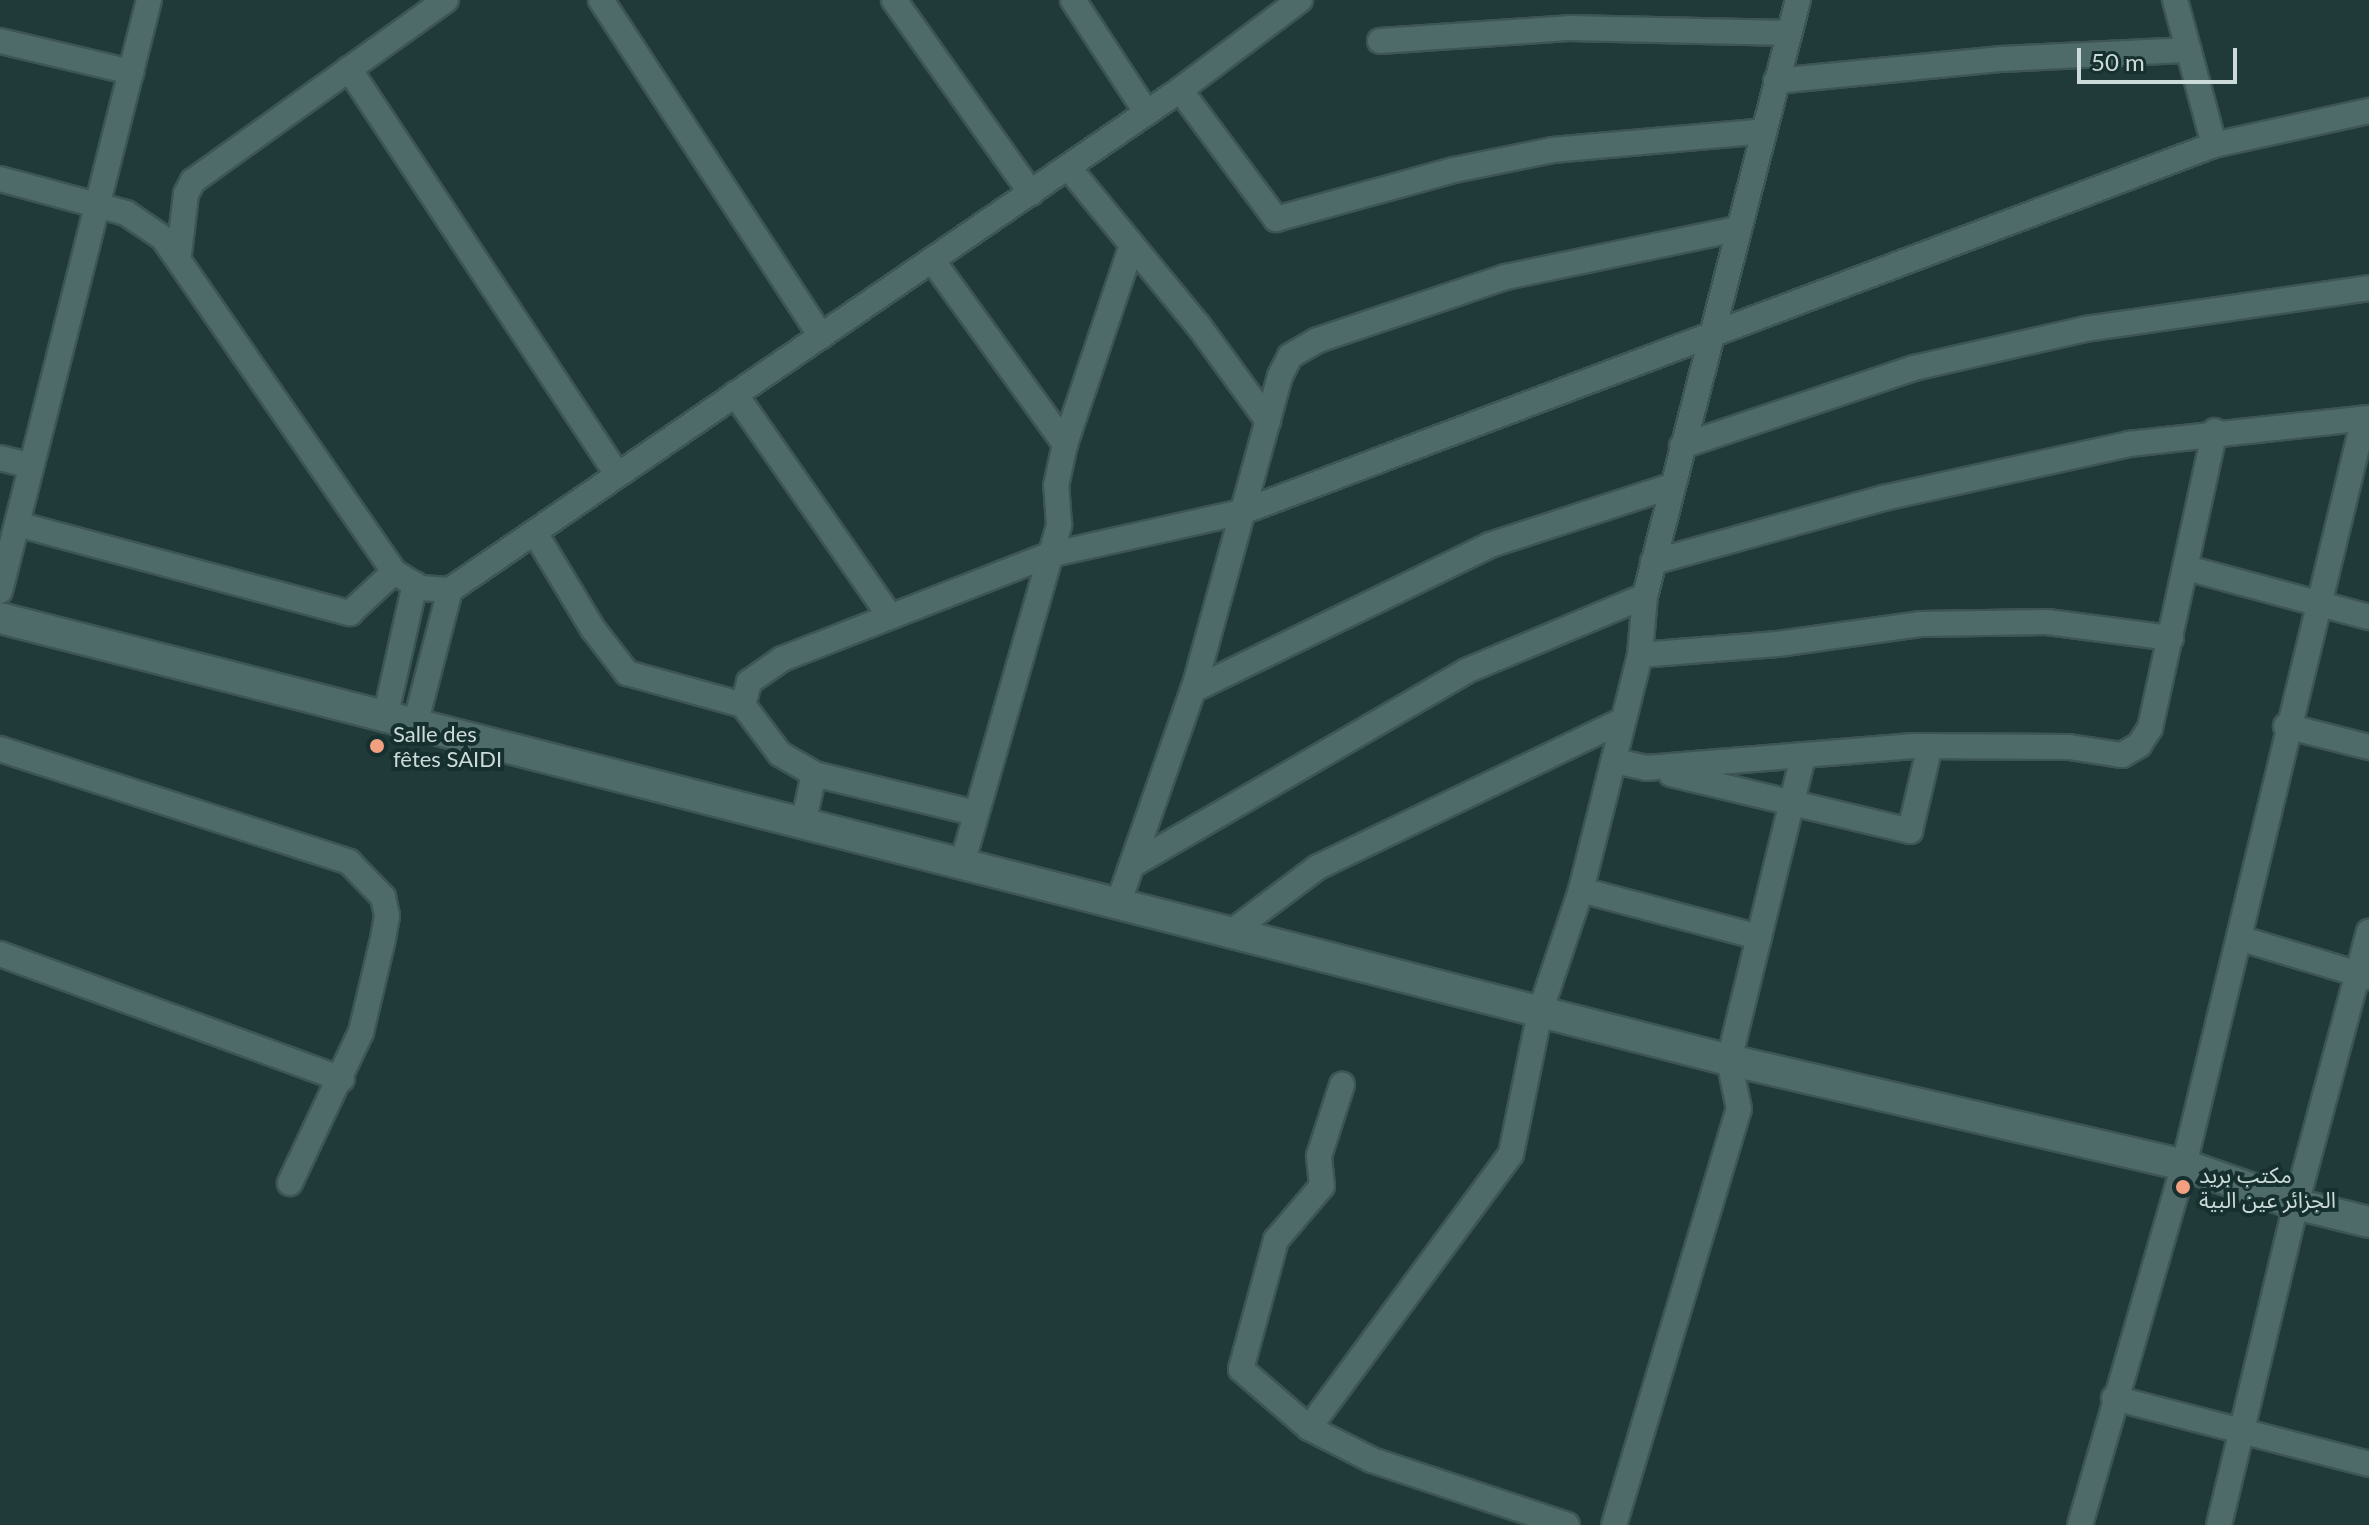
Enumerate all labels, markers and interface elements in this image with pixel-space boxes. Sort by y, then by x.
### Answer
scale bar [2081,32,2241,82]
text: 50 m [2091,47,2145,76]
place label: Salle des fêtes SAIDI [393,720,502,772]
marker: Salle des fêtes SAIDI [368,737,386,755]
place label: مكتب بريد الجزائر عين البية [2199,1161,2336,1212]
marker: مكتب بريد الجزائر عين البية [2174,1178,2192,1196]

